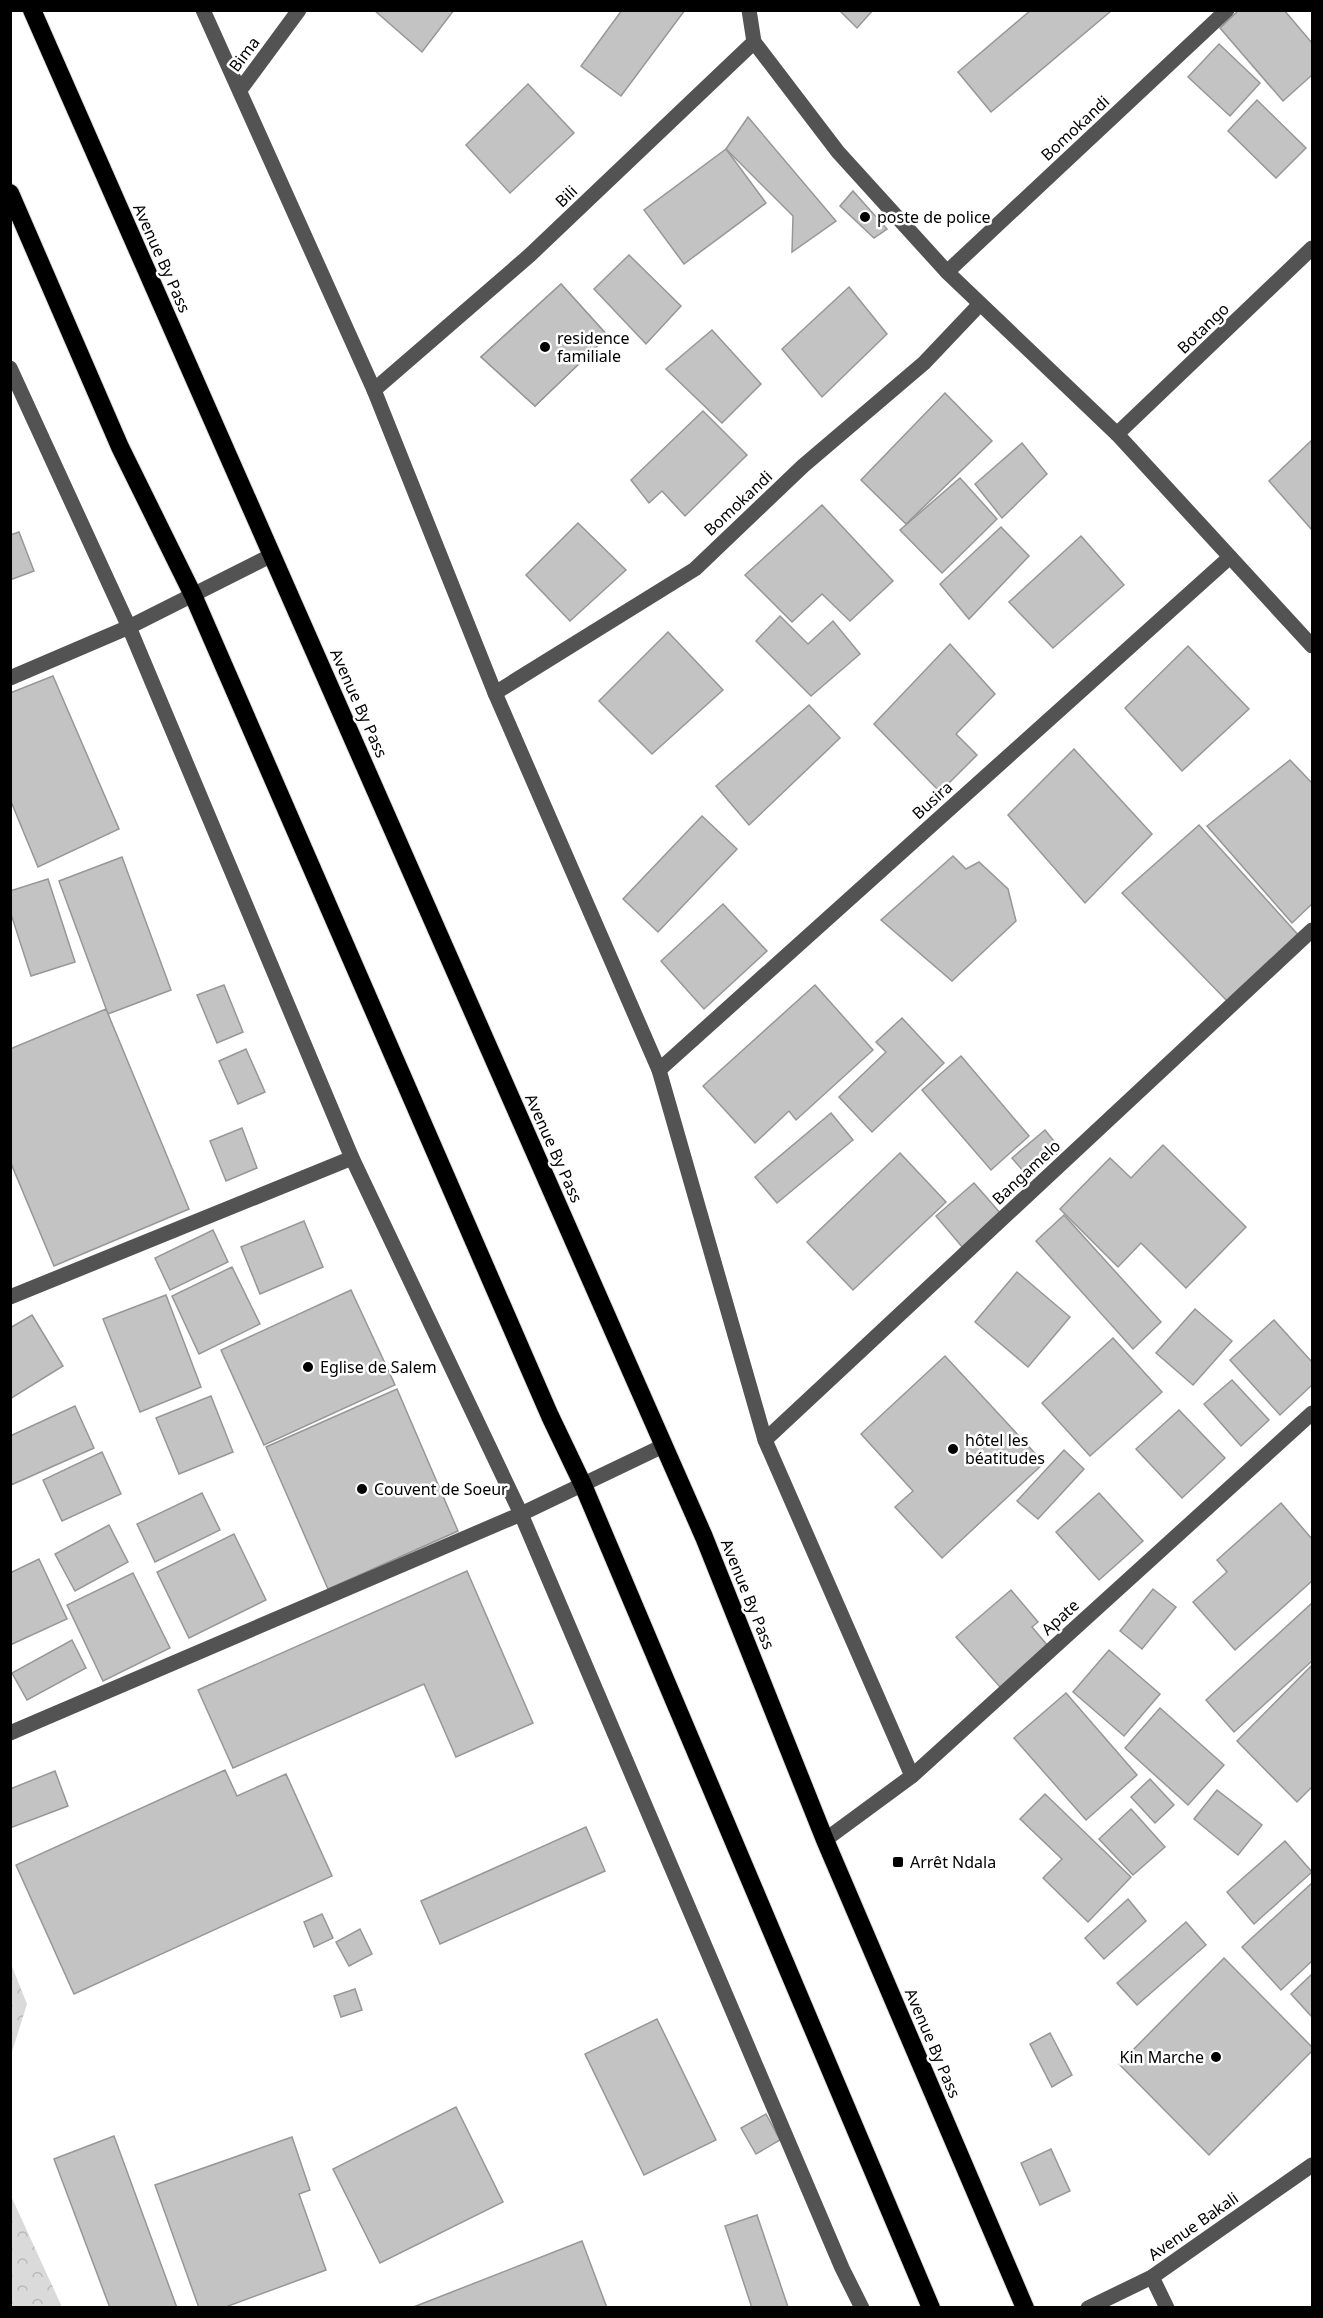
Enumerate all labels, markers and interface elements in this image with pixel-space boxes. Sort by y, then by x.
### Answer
street label: Bima [224,32,264,76]
street label: Bomokandi [1036,91,1114,165]
street label: Bili [550,180,582,212]
street label: Avenue By Pass [128,200,196,316]
place label: poste de police [877,206,991,228]
marker: poste de police [858,210,872,224]
street label: Botango [1172,298,1234,358]
place label: residence familiale [557,327,630,367]
marker: residence familiale [538,340,552,354]
street label: Bomokandi [699,466,777,540]
street label: Avenue By Pass [325,645,393,761]
street label: Busira [907,776,957,824]
street label: Avenue By Pass [520,1090,588,1206]
street label: Bangamelo [987,1135,1065,1209]
place label: Eglise de Salem [320,1356,437,1378]
marker: Eglise de Salem [301,1360,315,1374]
place label: hôtel les béatitudes [965,1429,1045,1469]
marker: hôtel les béatitudes [946,1442,960,1456]
place label: Couvent de Soeur [374,1478,508,1500]
marker: Couvent de Soeur [355,1482,369,1496]
street label: Avenue By Pass [716,1536,780,1652]
street label: Apate [1036,1594,1084,1640]
place label: Arrêt Ndala [910,1851,996,1873]
marker: Arrêt Ndala [891,1855,905,1869]
street label: Avenue By Pass [900,1985,966,2101]
place label: Kin Marche [1120,2046,1204,2068]
marker: Kin Marche [1209,2050,1223,2064]
street label: Avenue Bakali [1143,2187,1243,2265]

